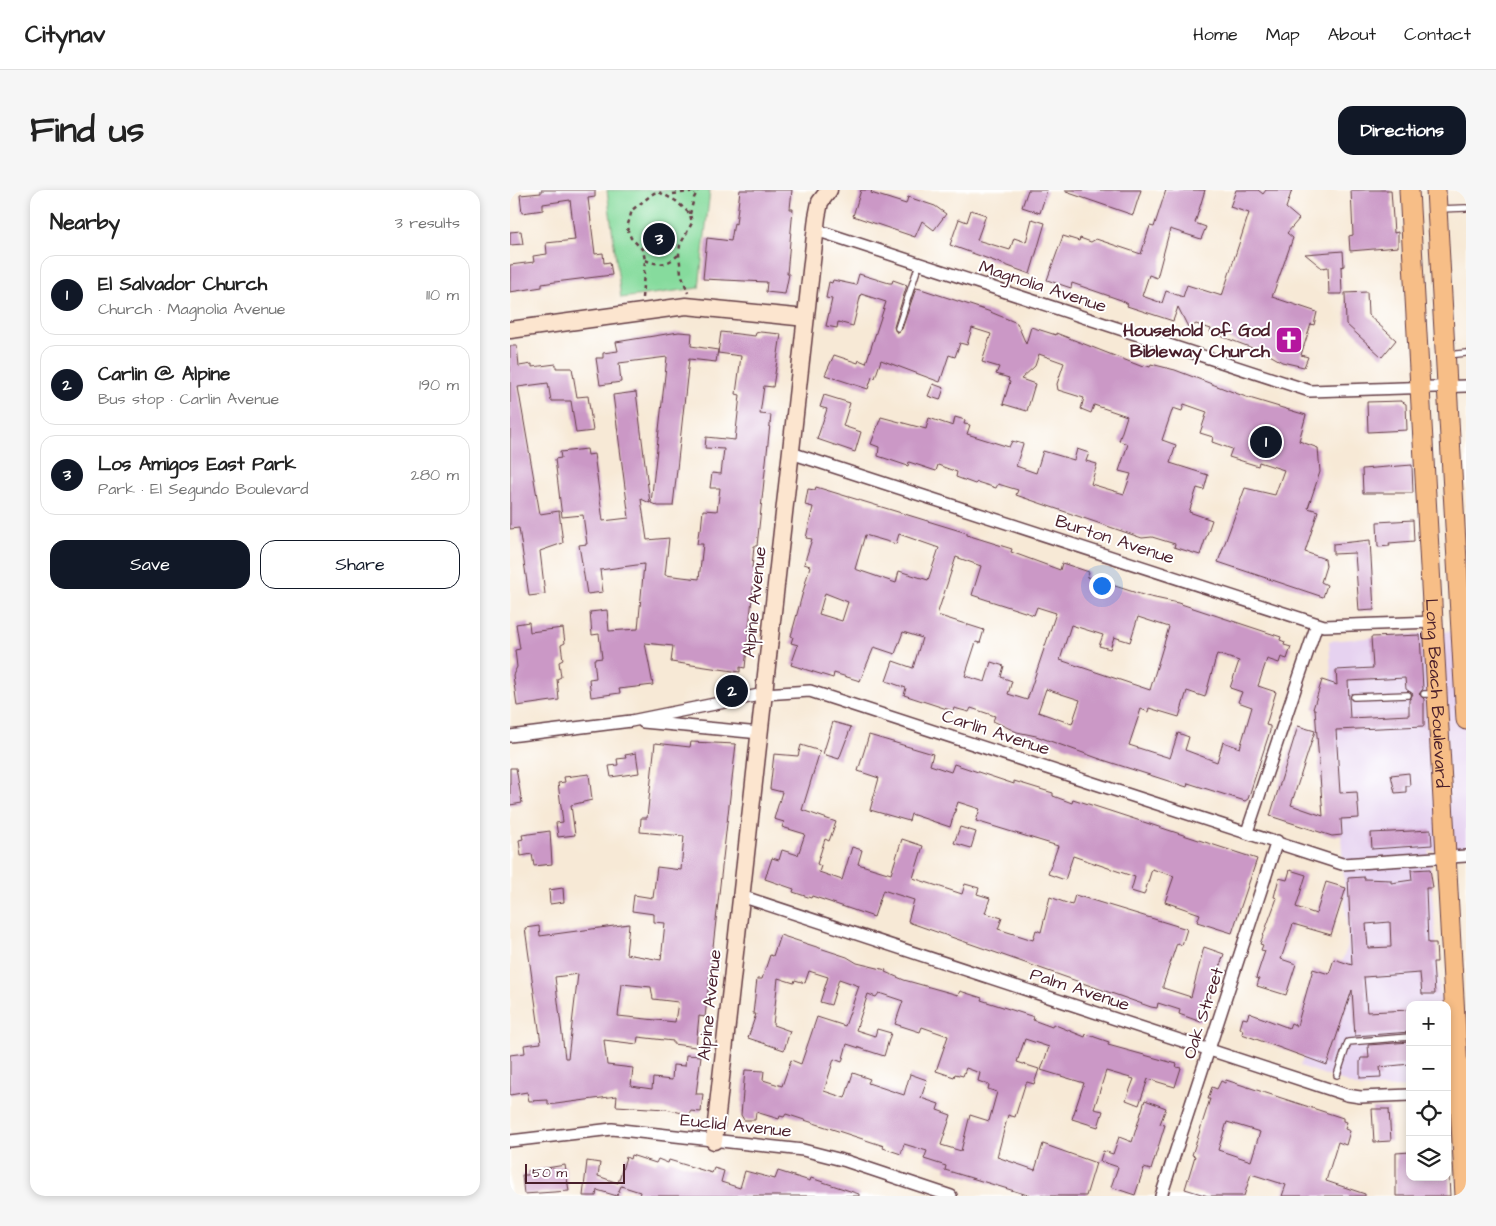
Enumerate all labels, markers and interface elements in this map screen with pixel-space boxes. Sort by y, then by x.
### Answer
text: Citynav [25,18,105,52]
text: Home [1193,22,1238,47]
text: Map [1266,22,1300,47]
text: About [1328,22,1376,47]
text: Contact [1404,22,1471,47]
text: Find us [30,106,144,155]
button: Directions [1338,106,1466,155]
text: Nearby [50,208,120,237]
text: 3 results [395,212,460,234]
pin: 3 [643,220,675,258]
street label: Magnolia Avenue [975,254,1110,320]
text: El Salvador Church [98,271,267,298]
text: 1 [66,284,68,306]
text: 110 m [426,284,459,306]
text: Church · Magnolia Avenue [98,298,285,320]
place label: Household of God Bibleway Church [1123,318,1271,365]
church icon: Household of God Bibleway Church [1274,325,1304,355]
text: Carlin @ Alpine [98,361,230,388]
text: 2 [62,374,72,396]
text: 190 m [419,374,459,396]
text: Bus stop · Carlin Avenue [98,388,279,410]
pin: 1 [1250,423,1282,461]
text: Los Amigos East Park [98,451,296,478]
text: 3 [63,464,71,486]
text: 280 m [411,464,459,486]
text: Park · El Segundo Boulevard [98,478,309,500]
street label: Burton Avenue [1052,508,1178,571]
button: Save [50,540,250,589]
button: Share [260,540,460,589]
street label: Alpine Avenue [736,545,773,659]
your location [1089,573,1115,599]
street label: Long Beach Boulevard [1419,598,1454,789]
pin: 2 [716,672,748,710]
street label: Carlin Avenue [939,703,1053,762]
street label: Alpine Avenue [691,948,728,1062]
street label: Palm Avenue [1027,962,1133,1017]
street label: Oak Street [1177,963,1230,1062]
map controls [1406,1001,1451,1181]
button: + [1406,1001,1451,1046]
button: − [1406,1046,1451,1091]
button: locate [1406,1091,1451,1136]
street label: Euclid Avenue [679,1107,793,1144]
button: layers [1406,1136,1451,1181]
scale bar [525,1161,625,1184]
text: 50 m [532,1163,567,1183]

